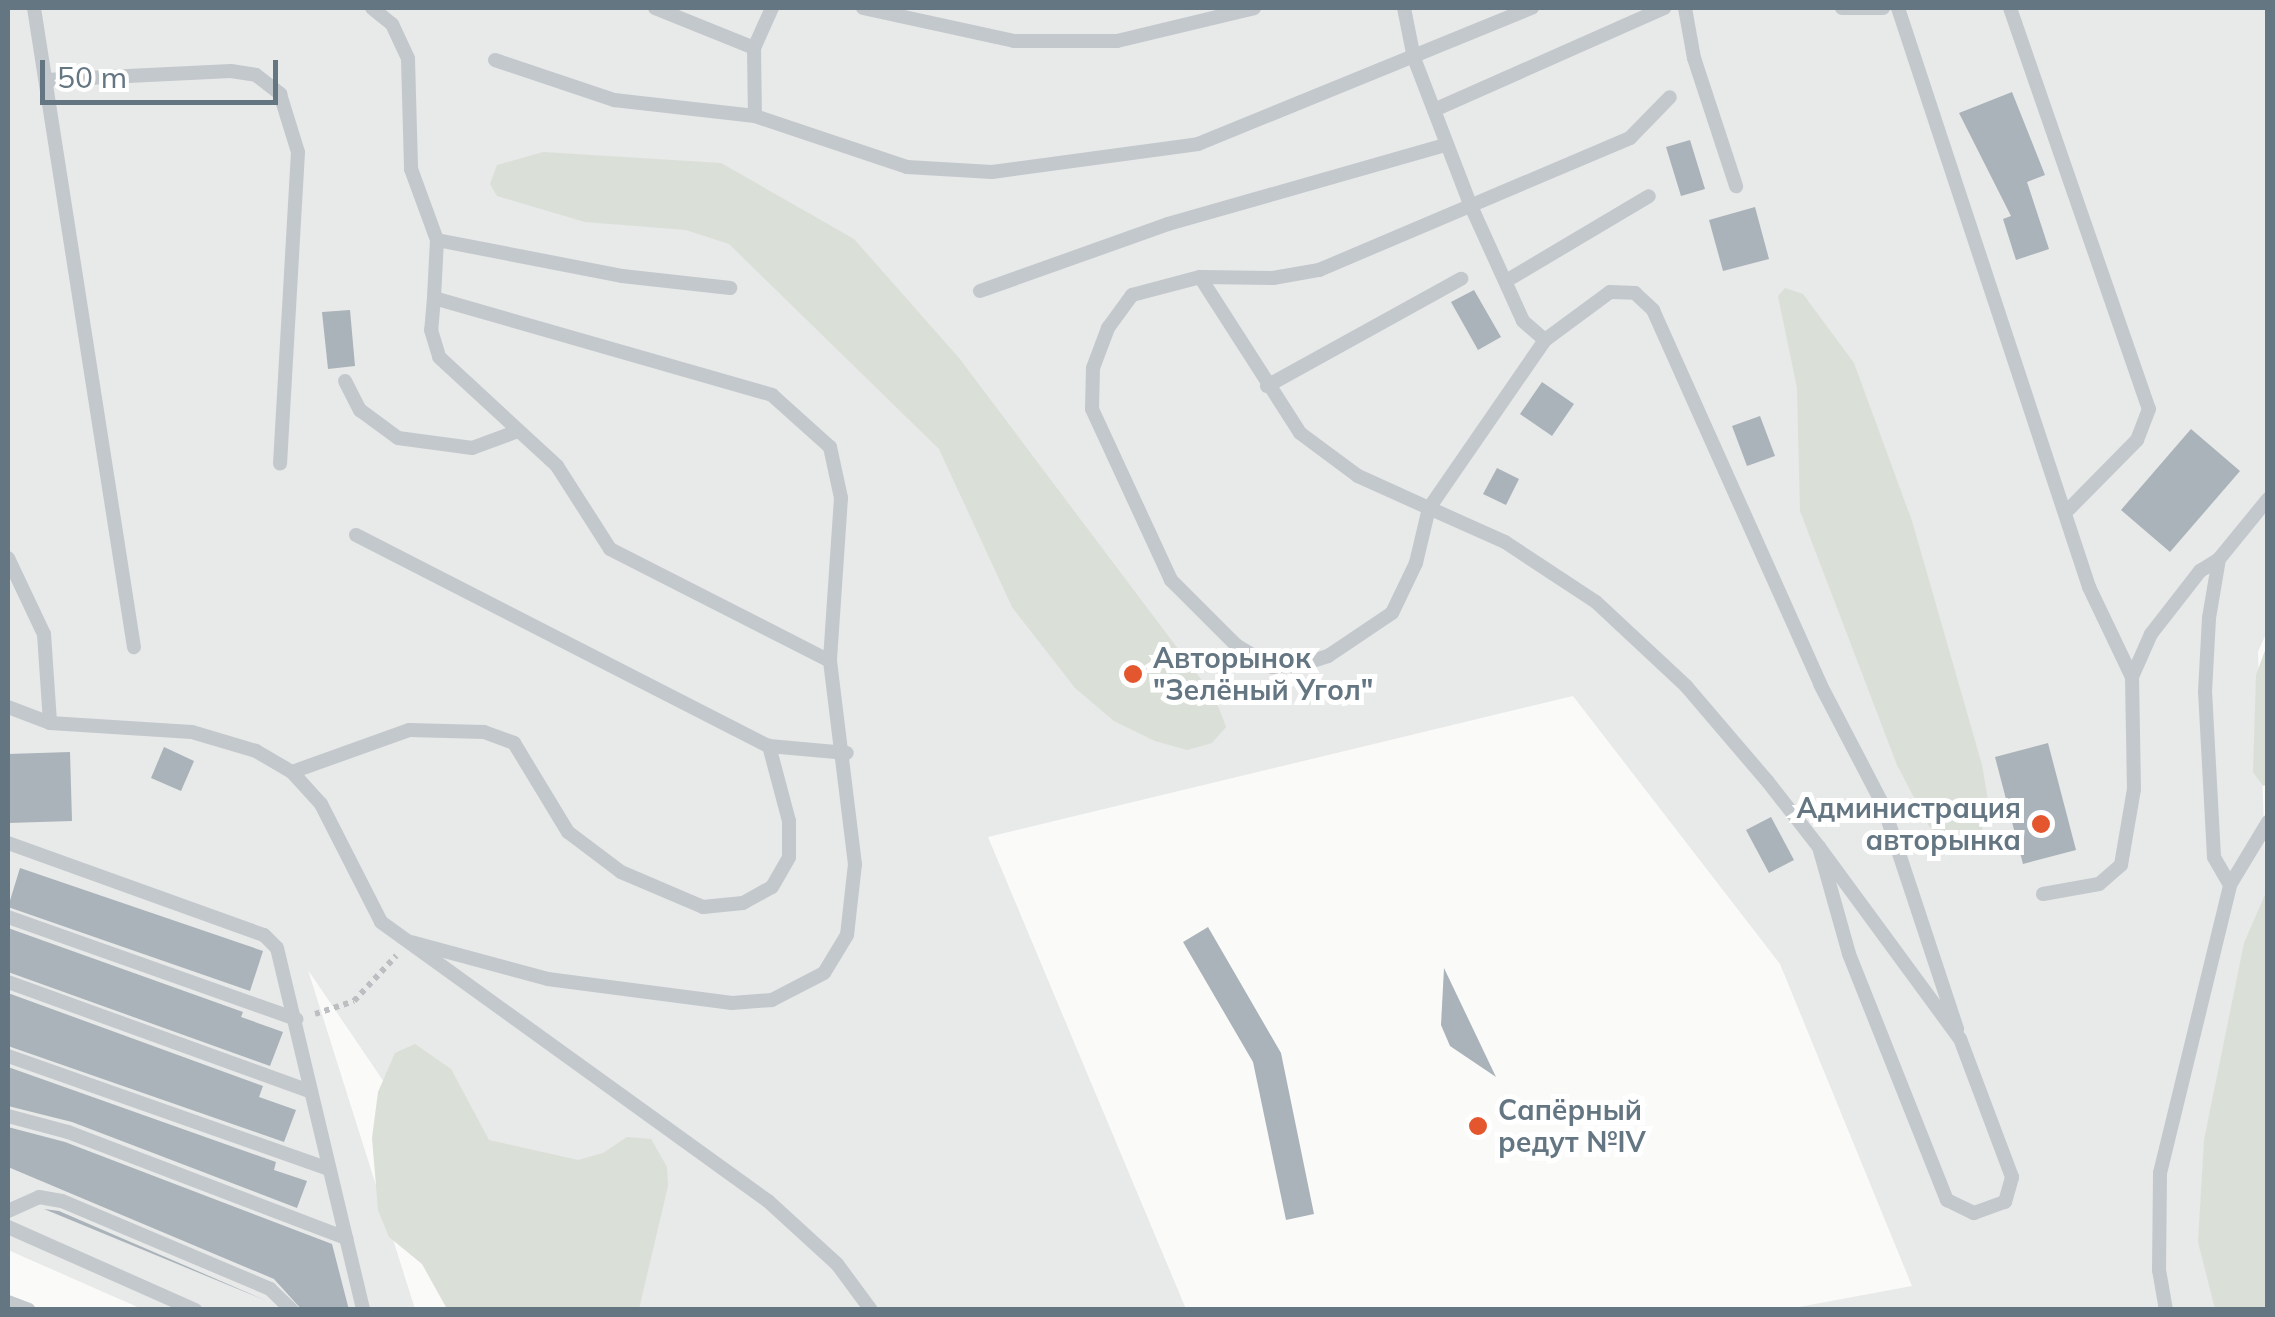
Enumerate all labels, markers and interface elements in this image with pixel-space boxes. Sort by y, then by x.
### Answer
scale bar [45,40,282,102]
text: 50 m [57,58,127,96]
place label: Авторынок "Зелёный Угол" [1153,641,1373,707]
marker: Авторынок "Зелёный Угол" [1122,663,1144,685]
place label: Администрация авторынка [1796,791,2021,857]
marker: Администрация авторынка [2030,813,2052,835]
place label: Сапёрный редут №IV [1498,1093,1646,1159]
marker: Сапёрный редут №IV [1467,1115,1489,1137]

